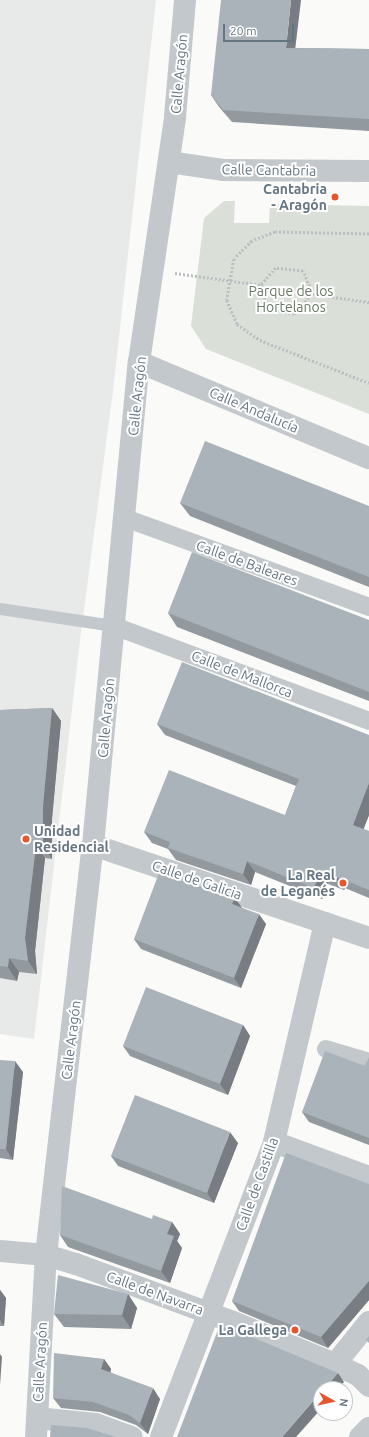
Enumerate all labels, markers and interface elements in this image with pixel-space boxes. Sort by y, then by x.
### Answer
scale bar [225,16,296,42]
text: 20 m [230,24,257,37]
street label: Calle Aragón [167,33,191,115]
street label: Calle Cantabria [222,161,316,179]
place label: Cantabria - Aragón [263,181,327,214]
marker: Cantabria - Aragón [330,192,340,202]
park label: Parque de los Hortelanos [249,283,333,316]
street label: Calle Aragón [124,355,150,437]
street label: Calle Andalucía [207,384,301,436]
street label: Calle de Baleares [194,537,300,589]
street label: Calle de Mallorca [189,647,295,701]
street label: Calle Aragón [94,677,118,759]
place label: Unidad Residencial [34,823,109,856]
marker: Unidad Residencial [21,834,31,844]
street label: Calle de Galicia [150,857,244,903]
place label: La Real de Leganés [261,867,335,900]
marker: La Real de Leganés [338,878,348,888]
street label: Calle Aragón [58,999,84,1081]
street label: Calle de Castilla [232,1135,282,1233]
street label: Calle de Navarra [104,1268,206,1318]
street label: Calle Aragón [30,1322,50,1402]
place label: La Gallega [219,1322,287,1338]
marker: La Gallega [290,1325,300,1335]
north arrow [313,1381,353,1421]
text: N [337,1398,350,1407]

